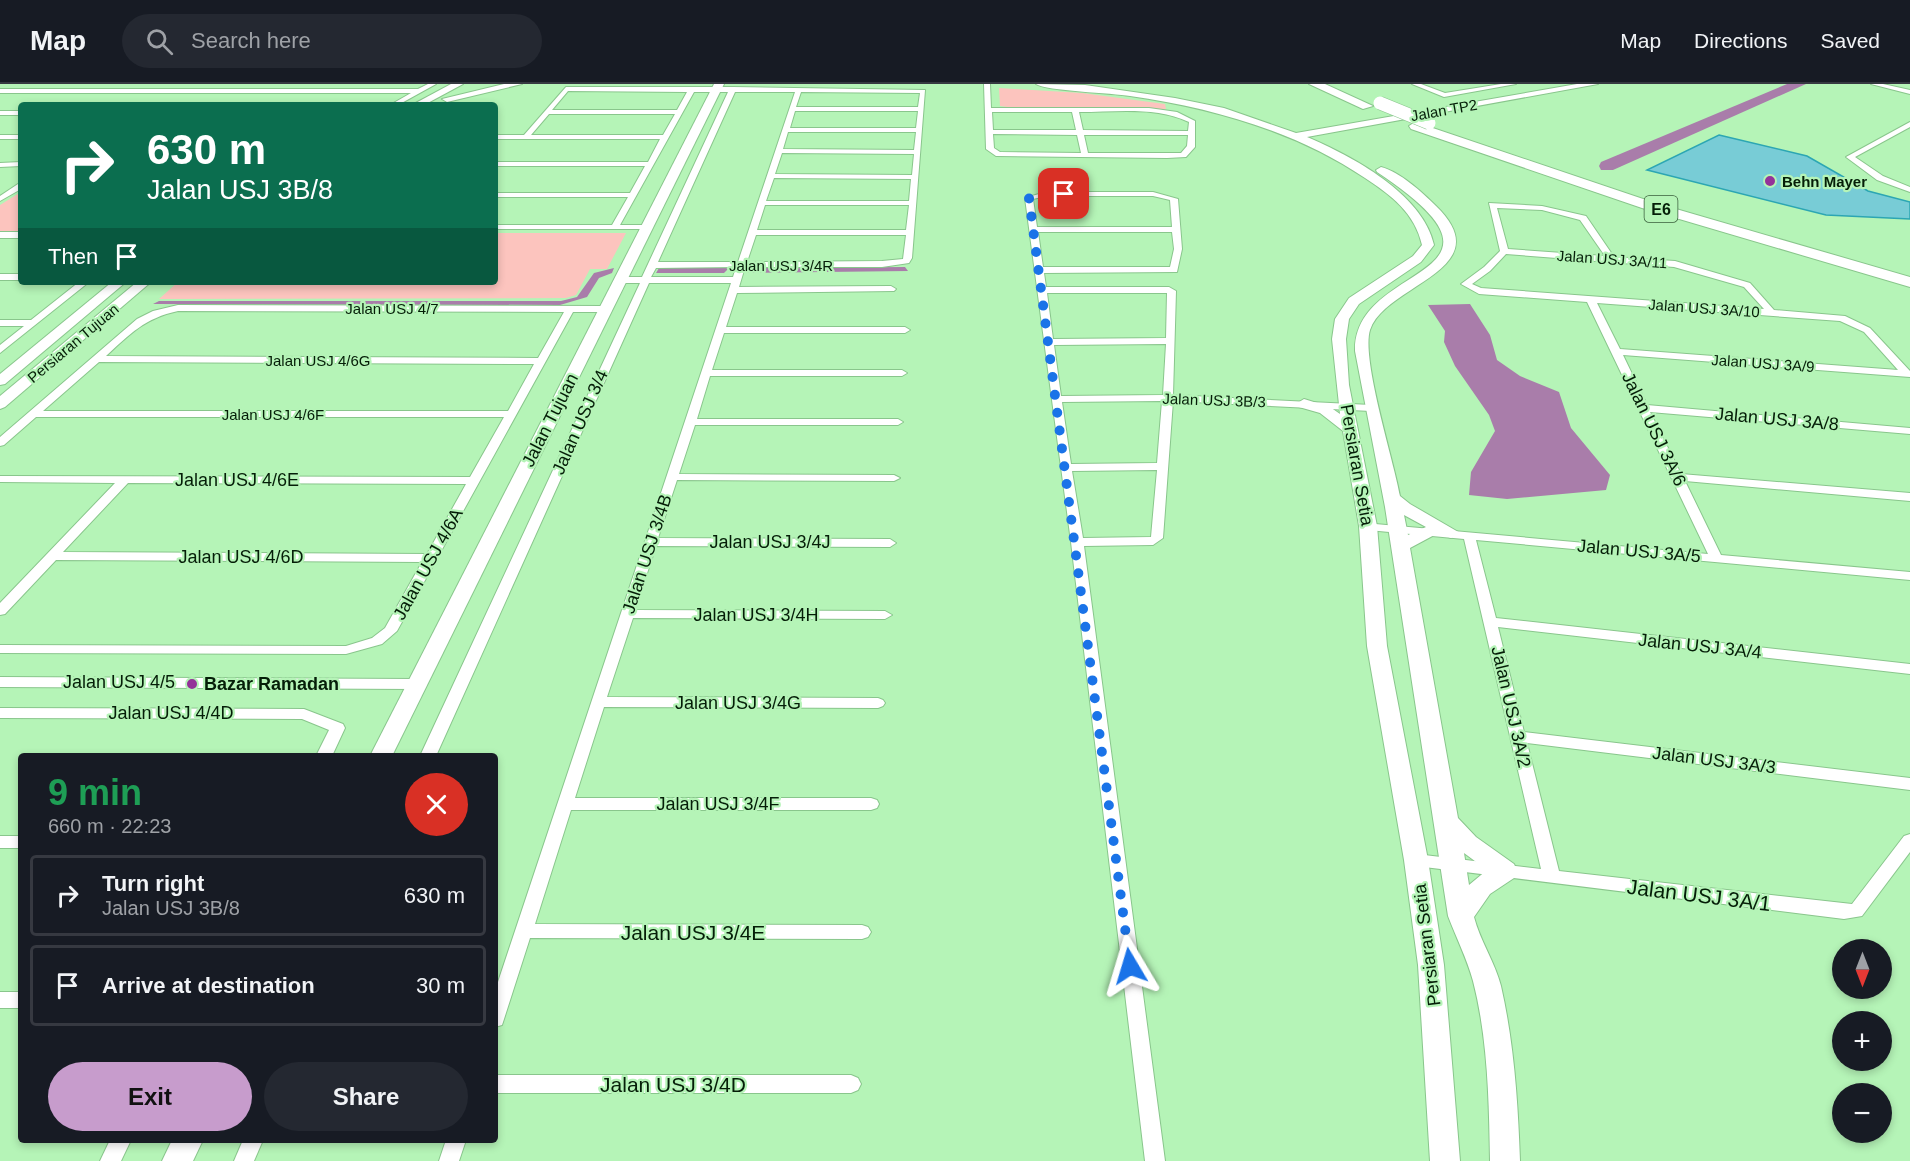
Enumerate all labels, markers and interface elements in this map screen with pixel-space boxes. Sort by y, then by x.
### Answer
search box [122,14,542,68]
text: Map [30,25,86,56]
icon: search [143,25,176,58]
text: Search here [191,28,311,53]
text: Map [1620,29,1661,52]
text: Directions [1694,29,1787,52]
text: Saved [1820,29,1880,52]
street label: Jalan TP2 [1409,96,1479,124]
icon: right [48,126,126,204]
text: 630 m [147,126,266,173]
pin [1038,168,1089,219]
place label: Behn Mayer [1782,173,1867,190]
marker: Behn Mayer [1763,174,1777,188]
text: Jalan USJ 3B/8 [147,175,333,205]
icon: arrive [1047,177,1080,210]
road number: E6 [1644,196,1678,222]
icon: arrive [110,240,143,273]
text: Then [48,244,98,269]
street label: Jalan USJ 3A/11 [1556,247,1668,271]
street label: Jalan USJ 3/4R [729,257,833,274]
street label: Jalan USJ 3A/10 [1648,296,1760,320]
street label: Persiaran Tujuan [24,300,122,386]
street label: Jalan USJ 4/7 [345,300,439,317]
street label: Jalan USJ 3A/9 [1711,351,1815,375]
street label: Jalan USJ 4/6G [265,352,371,369]
street label: Jalan USJ 3/4 [548,367,612,477]
street label: Jalan USJ 3A/6 [1618,369,1690,489]
street label: Jalan Tujuan [518,370,582,470]
street label: Jalan USJ 3B/3 [1162,390,1266,410]
street label: Persiaran Setia [1336,403,1378,528]
street label: Jalan USJ 3A/8 [1714,404,1840,434]
street label: Jalan USJ 4/6F [222,406,324,423]
street label: Jalan USJ 4/6E [175,470,299,490]
street label: Jalan USJ 3/4B [618,492,676,616]
street label: Jalan USJ 4/6A [389,505,467,623]
street label: Jalan USJ 3/4J [709,532,831,552]
street label: Jalan USJ 3A/5 [1576,536,1702,566]
street label: Jalan USJ 4/6D [178,547,304,567]
street label: Jalan USJ 3/4H [693,605,819,625]
street label: Jalan USJ 3A/4 [1637,630,1763,662]
street label: Jalan USJ 3A/2 [1487,644,1535,770]
street label: Jalan USJ 4/5 [63,672,175,692]
place label: Bazar Ramadan [204,674,339,694]
marker: Bazar Ramadan [185,677,199,691]
street label: Jalan USJ 3/4G [675,693,801,713]
street label: Jalan USJ 4/4D [108,703,234,723]
street label: Jalan USJ 3A/3 [1651,743,1777,777]
text: 9 min [48,772,142,813]
button: close [405,773,468,836]
street label: Jalan USJ 3/4F [656,794,780,814]
text: 660 m · 22:23 [48,815,171,837]
text: Turn right [102,871,204,896]
street label: Jalan USJ 3A/1 [1626,875,1772,915]
icon: right [51,879,84,912]
street label: Persiaran Setia [1409,882,1444,1007]
text: 630 m [404,883,465,908]
text: Jalan USJ 3B/8 [102,897,240,919]
street label: Jalan USJ 3/4E [621,921,765,944]
position arrow [1098,934,1162,998]
north arrow [1832,939,1892,999]
map controls [1832,939,1892,1143]
icon: arrive [51,969,84,1002]
text: Arrive at destination [102,973,315,998]
text: 30 m [416,973,465,998]
button: + [1832,1011,1892,1071]
button: Exit [48,1062,252,1131]
button: Share [264,1062,468,1131]
street label: Jalan USJ 3/4D [600,1073,746,1096]
button: − [1832,1083,1892,1143]

